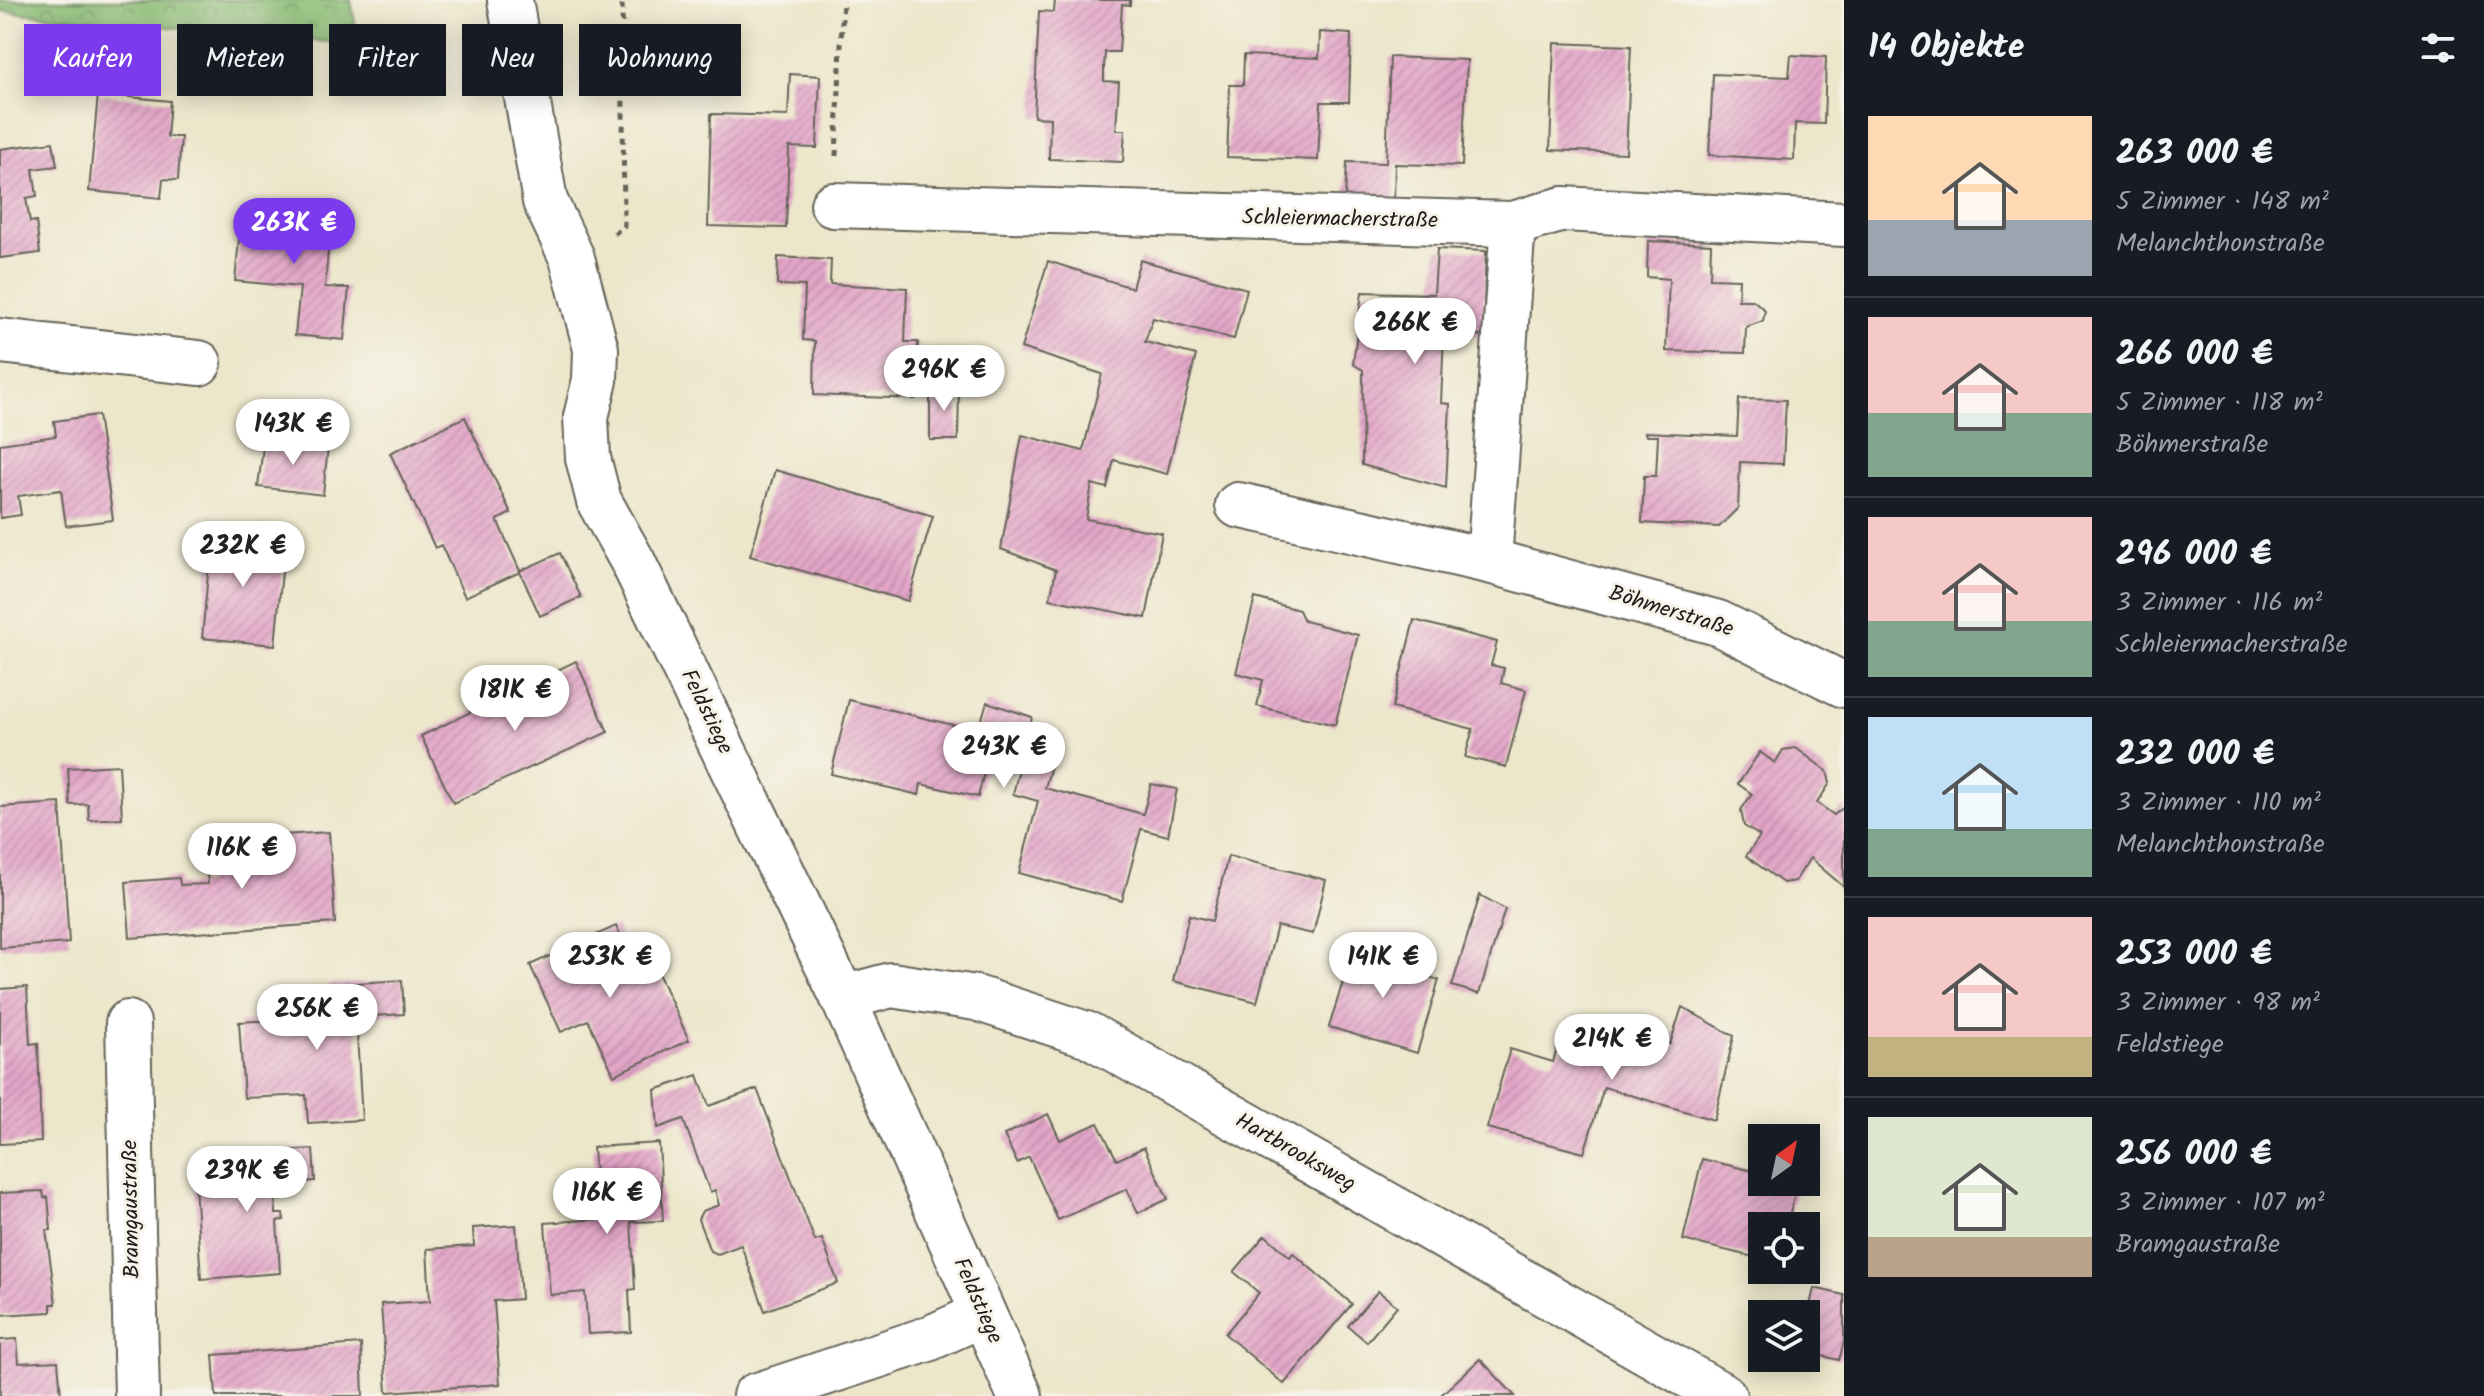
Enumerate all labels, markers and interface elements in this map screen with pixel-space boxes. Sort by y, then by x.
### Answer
text: 14 Objekte [1868,21,2024,75]
chip: Kaufen [24,24,161,96]
chip: Mieten [177,24,313,96]
chip: Filter [329,24,446,96]
chip: Neu [462,24,563,96]
chip: Wohnung [579,24,741,96]
icon: filters [2416,26,2460,70]
text: 263 000 € [2116,127,2273,181]
icon: home [1932,148,2028,244]
text: 5 Zimmer · 148 m² [2116,181,2329,223]
pin: 263K € [229,198,359,266]
street label: Schleiermacherstraße [1242,201,1438,239]
text: 263K € [251,203,337,245]
text: Melanchthonstraße [2116,223,2325,265]
pin: 266K € [1350,298,1480,366]
text: 266K € [1372,303,1458,345]
text: 266 000 € [2116,328,2273,382]
pin: 296K € [879,345,1009,413]
icon: home [1932,349,2028,445]
text: 296K € [902,350,986,392]
text: 5 Zimmer · 118 m² [2116,382,2323,424]
pin: 143K € [228,399,358,467]
text: 143K € [254,404,332,446]
text: Böhmerstraße [2116,424,2268,466]
pin: 232K € [178,521,308,589]
text: 232K € [200,526,286,568]
text: 296 000 € [2116,528,2272,582]
icon: home [1932,549,2028,645]
street label: Böhmerstraße [1604,576,1738,648]
text: 3 Zimmer · 116 m² [2116,582,2322,624]
text: Schleiermacherstraße [2116,624,2347,666]
street label: Feldstiege [670,663,742,761]
pin: 181K € [450,665,580,733]
text: 181K € [478,670,552,712]
pin: 243K € [939,722,1069,790]
text: 243K € [961,727,1047,769]
text: 232 000 € [2116,728,2274,782]
icon: home [1932,749,2028,845]
text: 3 Zimmer · 110 m² [2116,782,2321,824]
pin: 116K € [177,823,307,891]
text: Melanchthonstraße [2116,824,2325,866]
text: 116K € [206,828,278,870]
text: 253 000 € [2116,928,2272,982]
pin: 253K € [545,932,675,1000]
pin: 141K € [1318,932,1448,1000]
text: 253K € [568,937,652,979]
text: 141K € [1347,937,1419,979]
icon: home [1932,949,2028,1045]
text: 3 Zimmer · 98 m² [2116,982,2320,1024]
pin: 256K € [252,984,382,1052]
text: 256K € [275,989,359,1031]
pin: 214K € [1547,1014,1677,1082]
text: 214K € [1572,1019,1652,1061]
text: Feldstiege [2116,1024,2224,1066]
street label: Hartbrooksweg [1228,1104,1362,1202]
north arrow [1748,1124,1820,1196]
map controls [1748,1124,1820,1372]
text: 256 000 € [2116,1128,2272,1182]
street label: Bramgaustraße [113,1139,151,1279]
pin: 239K € [182,1146,312,1214]
icon: home [1932,1149,2028,1245]
text: 239K € [205,1151,289,1193]
pin: 116K € [542,1168,672,1236]
text: 116K € [571,1173,643,1215]
text: 3 Zimmer · 107 m² [2116,1182,2325,1224]
button: locate [1748,1212,1820,1284]
text: Bramgaustraße [2116,1224,2280,1266]
street label: Feldstiege [942,1252,1012,1350]
button: layers [1748,1300,1820,1372]

